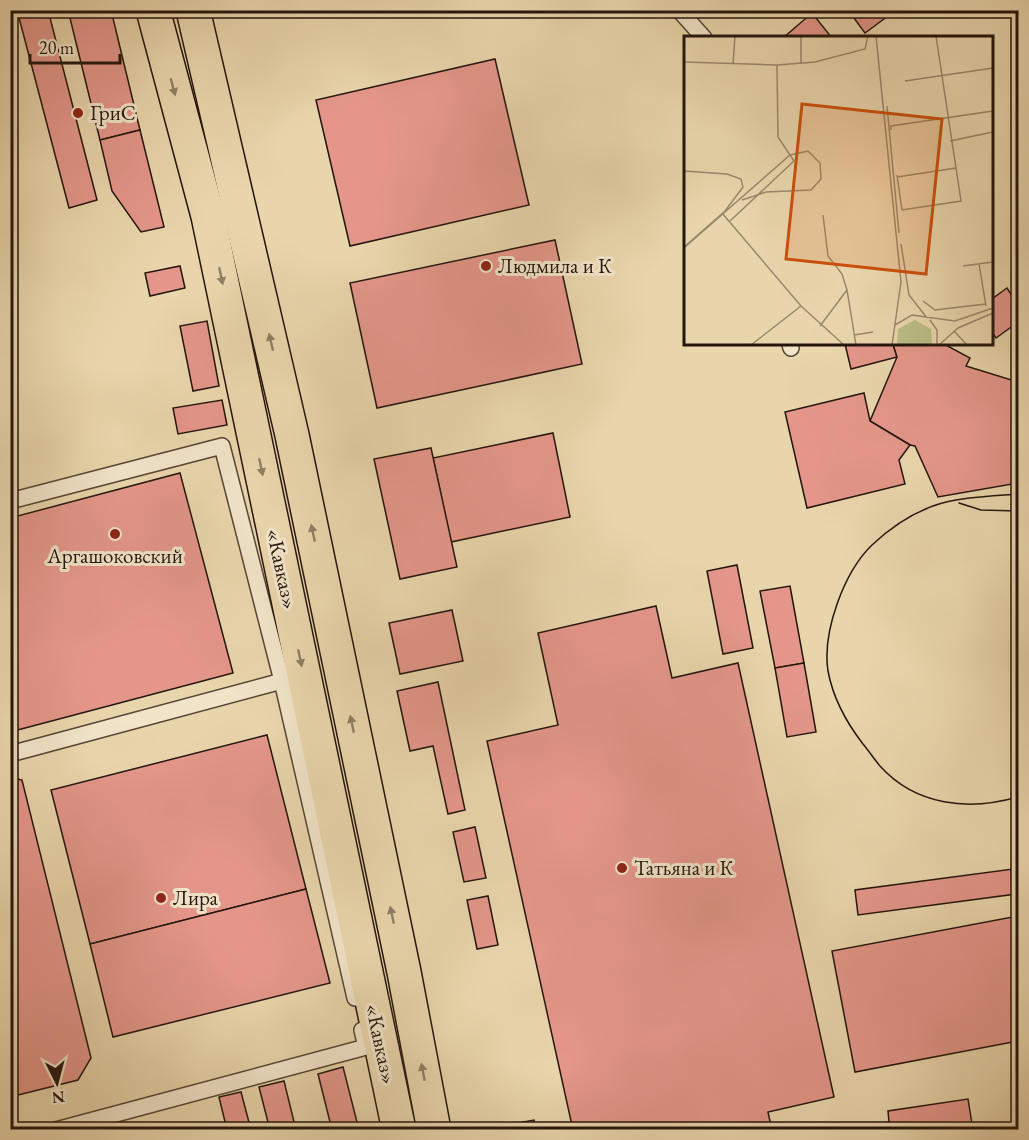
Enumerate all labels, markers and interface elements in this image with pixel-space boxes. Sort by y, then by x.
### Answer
scale bar [30,27,120,65]
text: 20 m [39,36,74,59]
inset map [684,36,993,345]
one-way arrow [169,78,179,96]
place label: ГриС [90,99,136,126]
marker: ГриС [71,106,85,120]
place label: Людмила и К [498,252,612,279]
marker: Людмила и К [479,259,493,273]
one-way arrow [217,267,226,286]
one-way arrow [265,333,275,352]
one-way arrow [257,458,266,477]
one-way arrow [307,523,317,542]
street label: «Кавказ» [261,526,304,612]
marker: Аргашоковский [108,527,122,541]
place label: Аргашоковский [46,542,183,569]
one-way arrow [296,649,306,667]
one-way arrow [347,714,356,733]
place label: Татьяна и К [634,854,734,881]
marker: Татьяна и К [615,861,629,875]
place label: Лира [173,884,218,911]
marker: Лира [154,891,168,905]
one-way arrow [387,905,396,924]
street label: «Кавказ» [360,1001,403,1087]
north arrow [27,1053,87,1113]
one-way arrow [418,1062,427,1081]
text: N [51,1086,66,1109]

